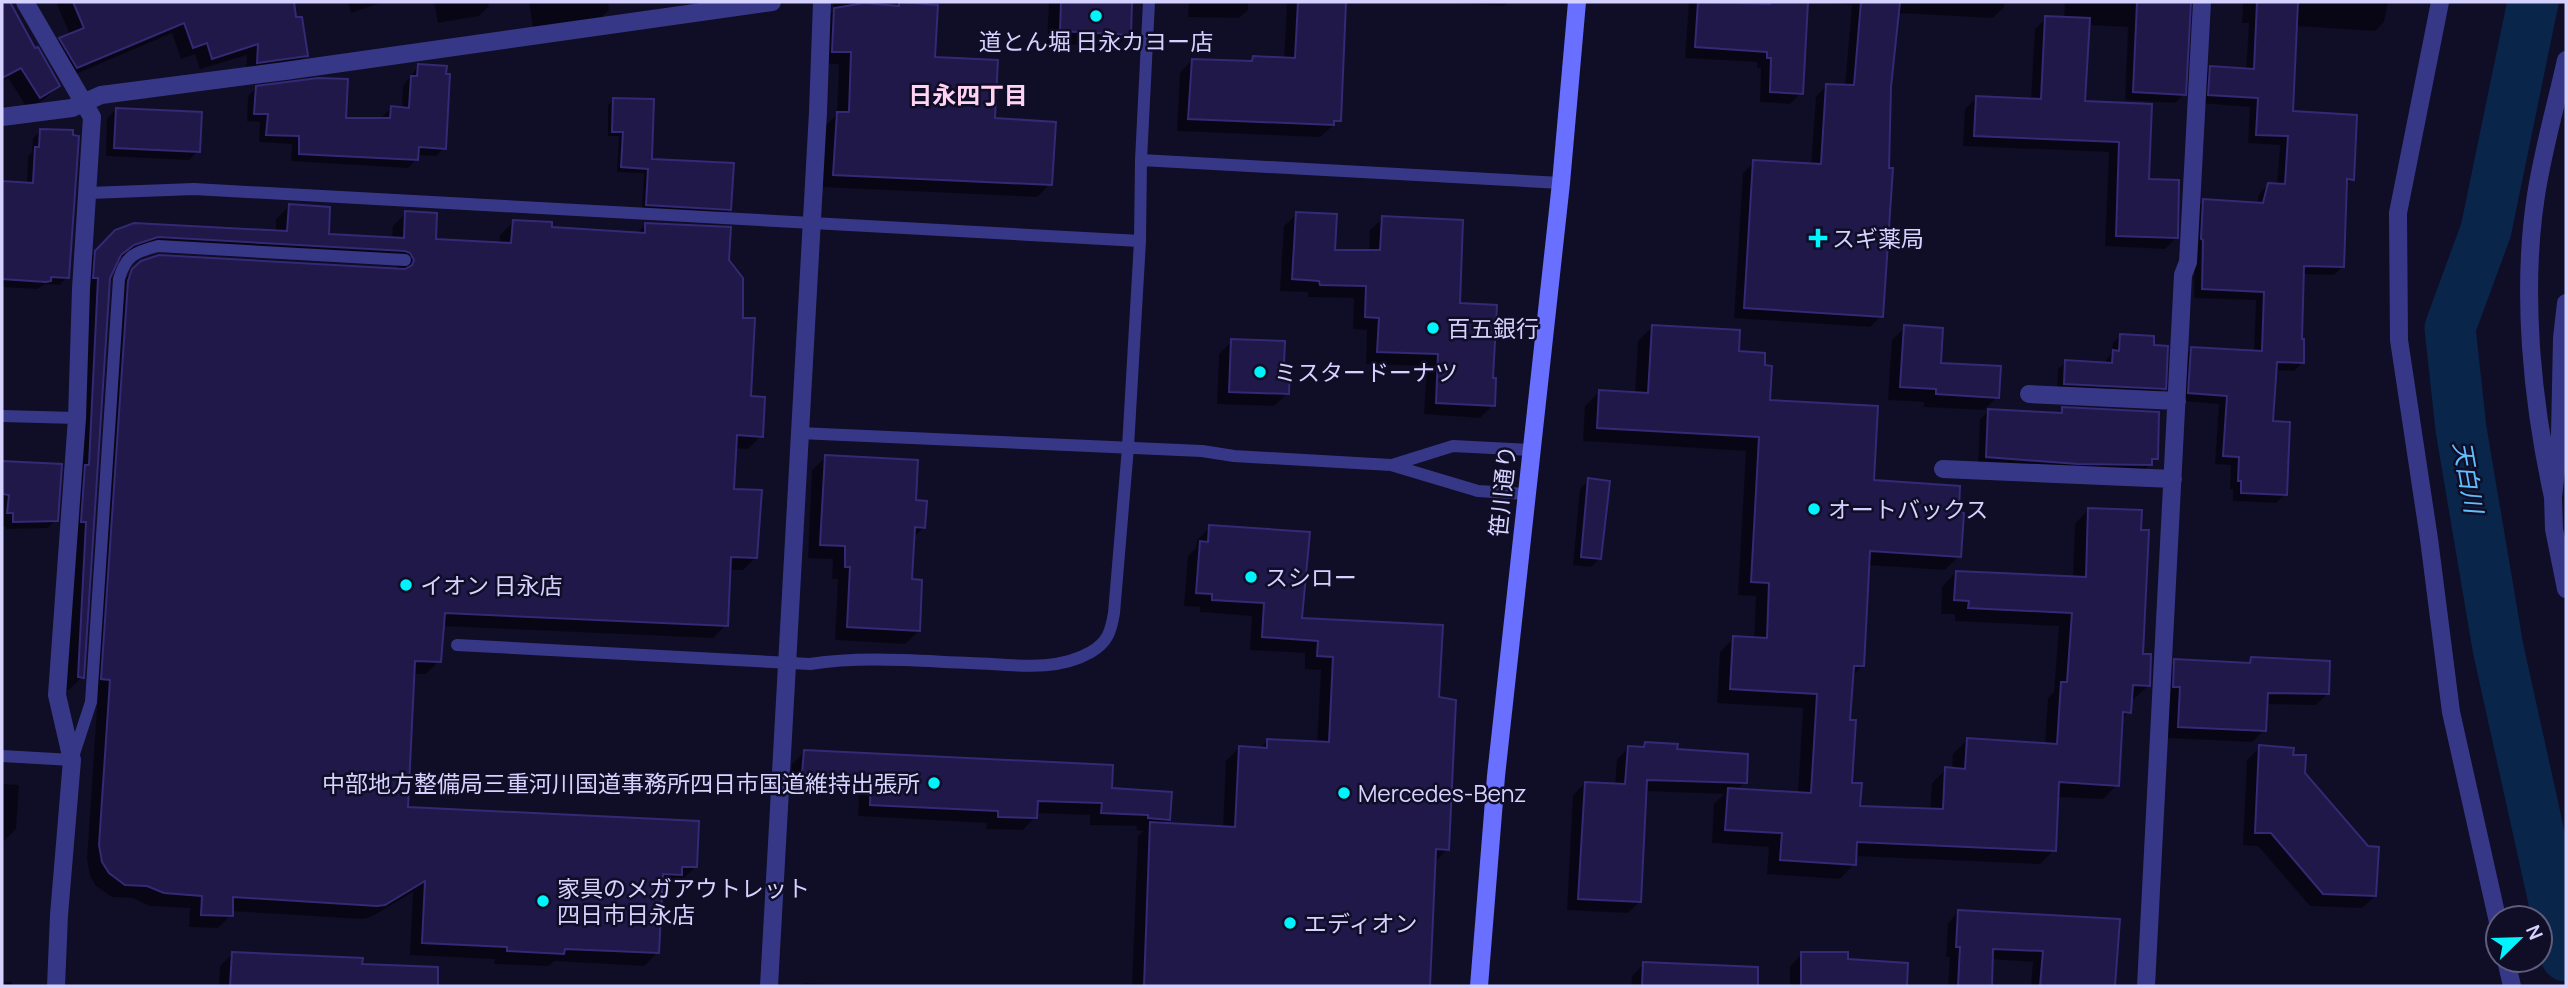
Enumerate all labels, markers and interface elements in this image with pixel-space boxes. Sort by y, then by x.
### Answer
marker: 道とん堀 日永カヨー店 [1088,8,1104,24]
place label: 道とん堀 日永カヨー店 [979,25,1213,57]
district label: 日永四丁目 [908,78,1028,111]
place label: スギ薬局 [1832,222,1924,254]
marker: スギ薬局 [1810,230,1826,246]
place label: 百五銀行 [1447,312,1539,344]
marker: 百五銀行 [1425,320,1441,336]
place label: ミスタードーナツ [1274,356,1458,388]
marker: ミスタードーナツ [1252,364,1268,380]
water label: 天白川 [2446,439,2492,518]
street label: 笹川通り [1481,444,1523,538]
place label: オートバックス [1828,493,1988,525]
marker: オートバックス [1806,501,1822,517]
place label: スシロー [1265,561,1357,593]
place label: イオン 日永店 [420,569,563,601]
marker: スシロー [1243,569,1259,585]
marker: イオン 日永店 [398,577,414,593]
place label: 中部地方整備局三重河川国道事務所四日市国道維持出張所 [322,767,920,799]
marker: 中部地方整備局三重河川国道事務所四日市国道維持出張所 [926,775,942,791]
place label: Mercedes-Benz [1358,777,1527,809]
marker: Mercedes-Benz [1336,785,1352,801]
place label: 家具のメガアウトレット 四日市日永店 [557,872,810,930]
marker: 家具のメガアウトレット 四日市日永店 [535,893,551,909]
north arrow [2484,904,2554,974]
place label: エディオン [1304,907,1417,939]
marker: エディオン [1282,915,1298,931]
text: N [2520,921,2549,944]

